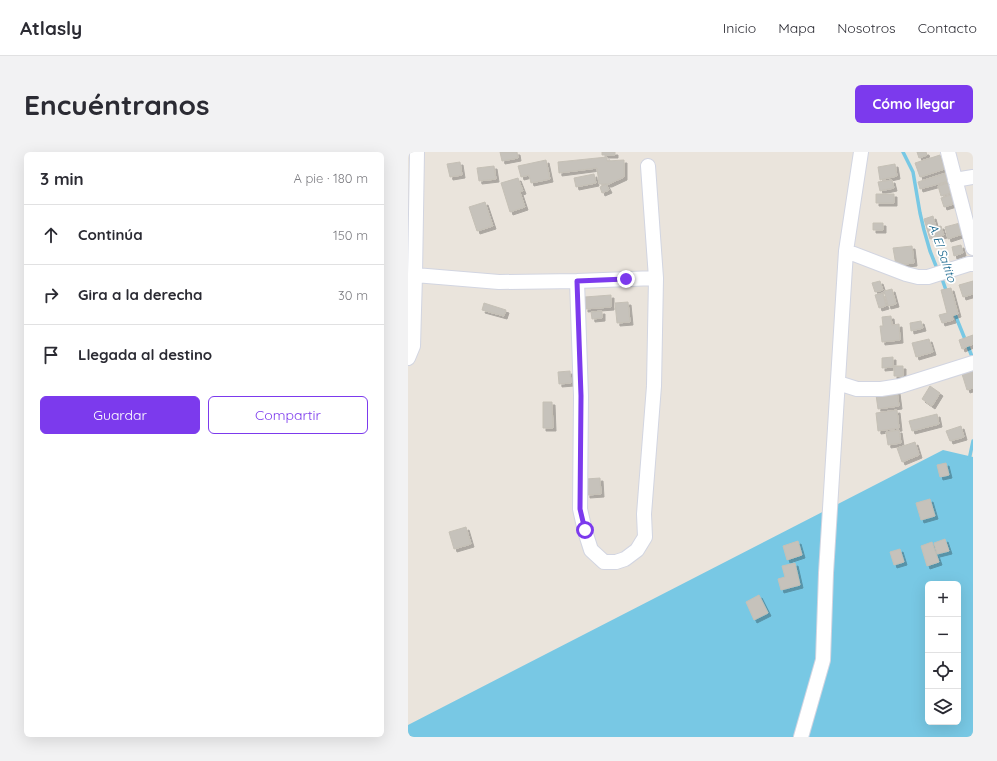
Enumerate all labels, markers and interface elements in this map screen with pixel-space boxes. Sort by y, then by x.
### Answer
text: Atlasly [20,16,82,40]
text: Inicio [723,19,756,37]
text: Mapa [778,19,815,37]
text: Nosotros [837,19,896,37]
text: Contacto [918,19,977,37]
button: Cómo llegar [855,85,973,123]
text: Encuéntranos [24,87,209,122]
text: 3 min [40,168,84,189]
text: A pie · 180 m [293,170,368,186]
water label: A. El Saltito [926,222,960,285]
icon: ahead [40,224,62,246]
text: Continúa [78,225,143,244]
text: 150 m [333,227,368,243]
route end [617,270,635,288]
icon: right [40,284,62,306]
text: Gira a la derecha [78,285,203,304]
text: 30 m [338,287,368,303]
icon: arrive [40,344,62,366]
text: Llegada al destino [78,345,212,364]
button: Guardar [40,396,200,434]
button: Compartir [208,396,368,434]
route start [576,521,594,539]
map controls [925,581,961,725]
button: + [925,581,961,617]
button: − [925,617,961,653]
button: locate [925,653,961,689]
button: layers [925,689,961,725]

